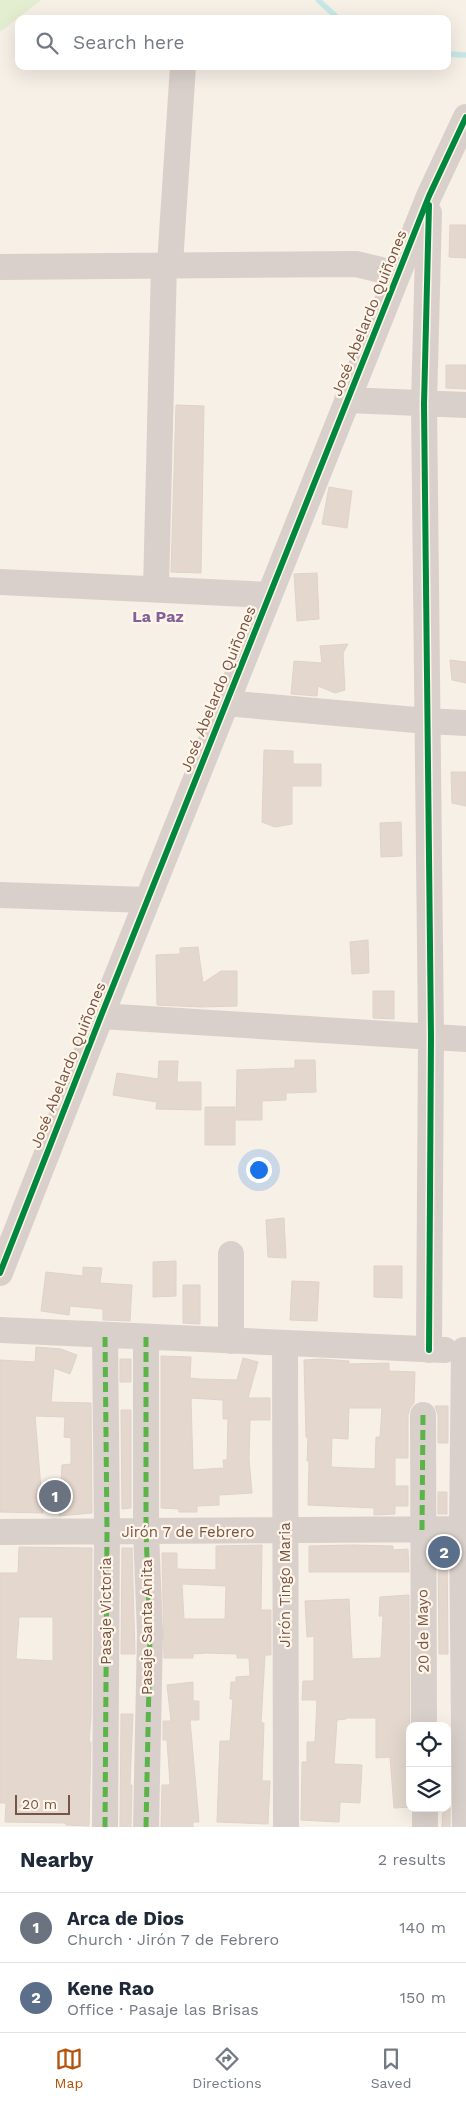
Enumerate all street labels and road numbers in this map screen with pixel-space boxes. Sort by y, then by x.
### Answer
street label: José Abelardo Quiñones [327,227,411,399]
street label: José Abelardo Quiñones [176,603,260,775]
street label: José Abelardo Quiñones [26,979,110,1151]
street label: Jirón Tingo Maria [276,1522,294,1648]
street label: Jirón 7 de Febrero [121,1523,255,1541]
street label: Pasaje Victoria [97,1557,115,1665]
street label: Pasaje Santa Anita [138,1559,156,1695]
street label: 20 de Mayo [413,1589,433,1673]

